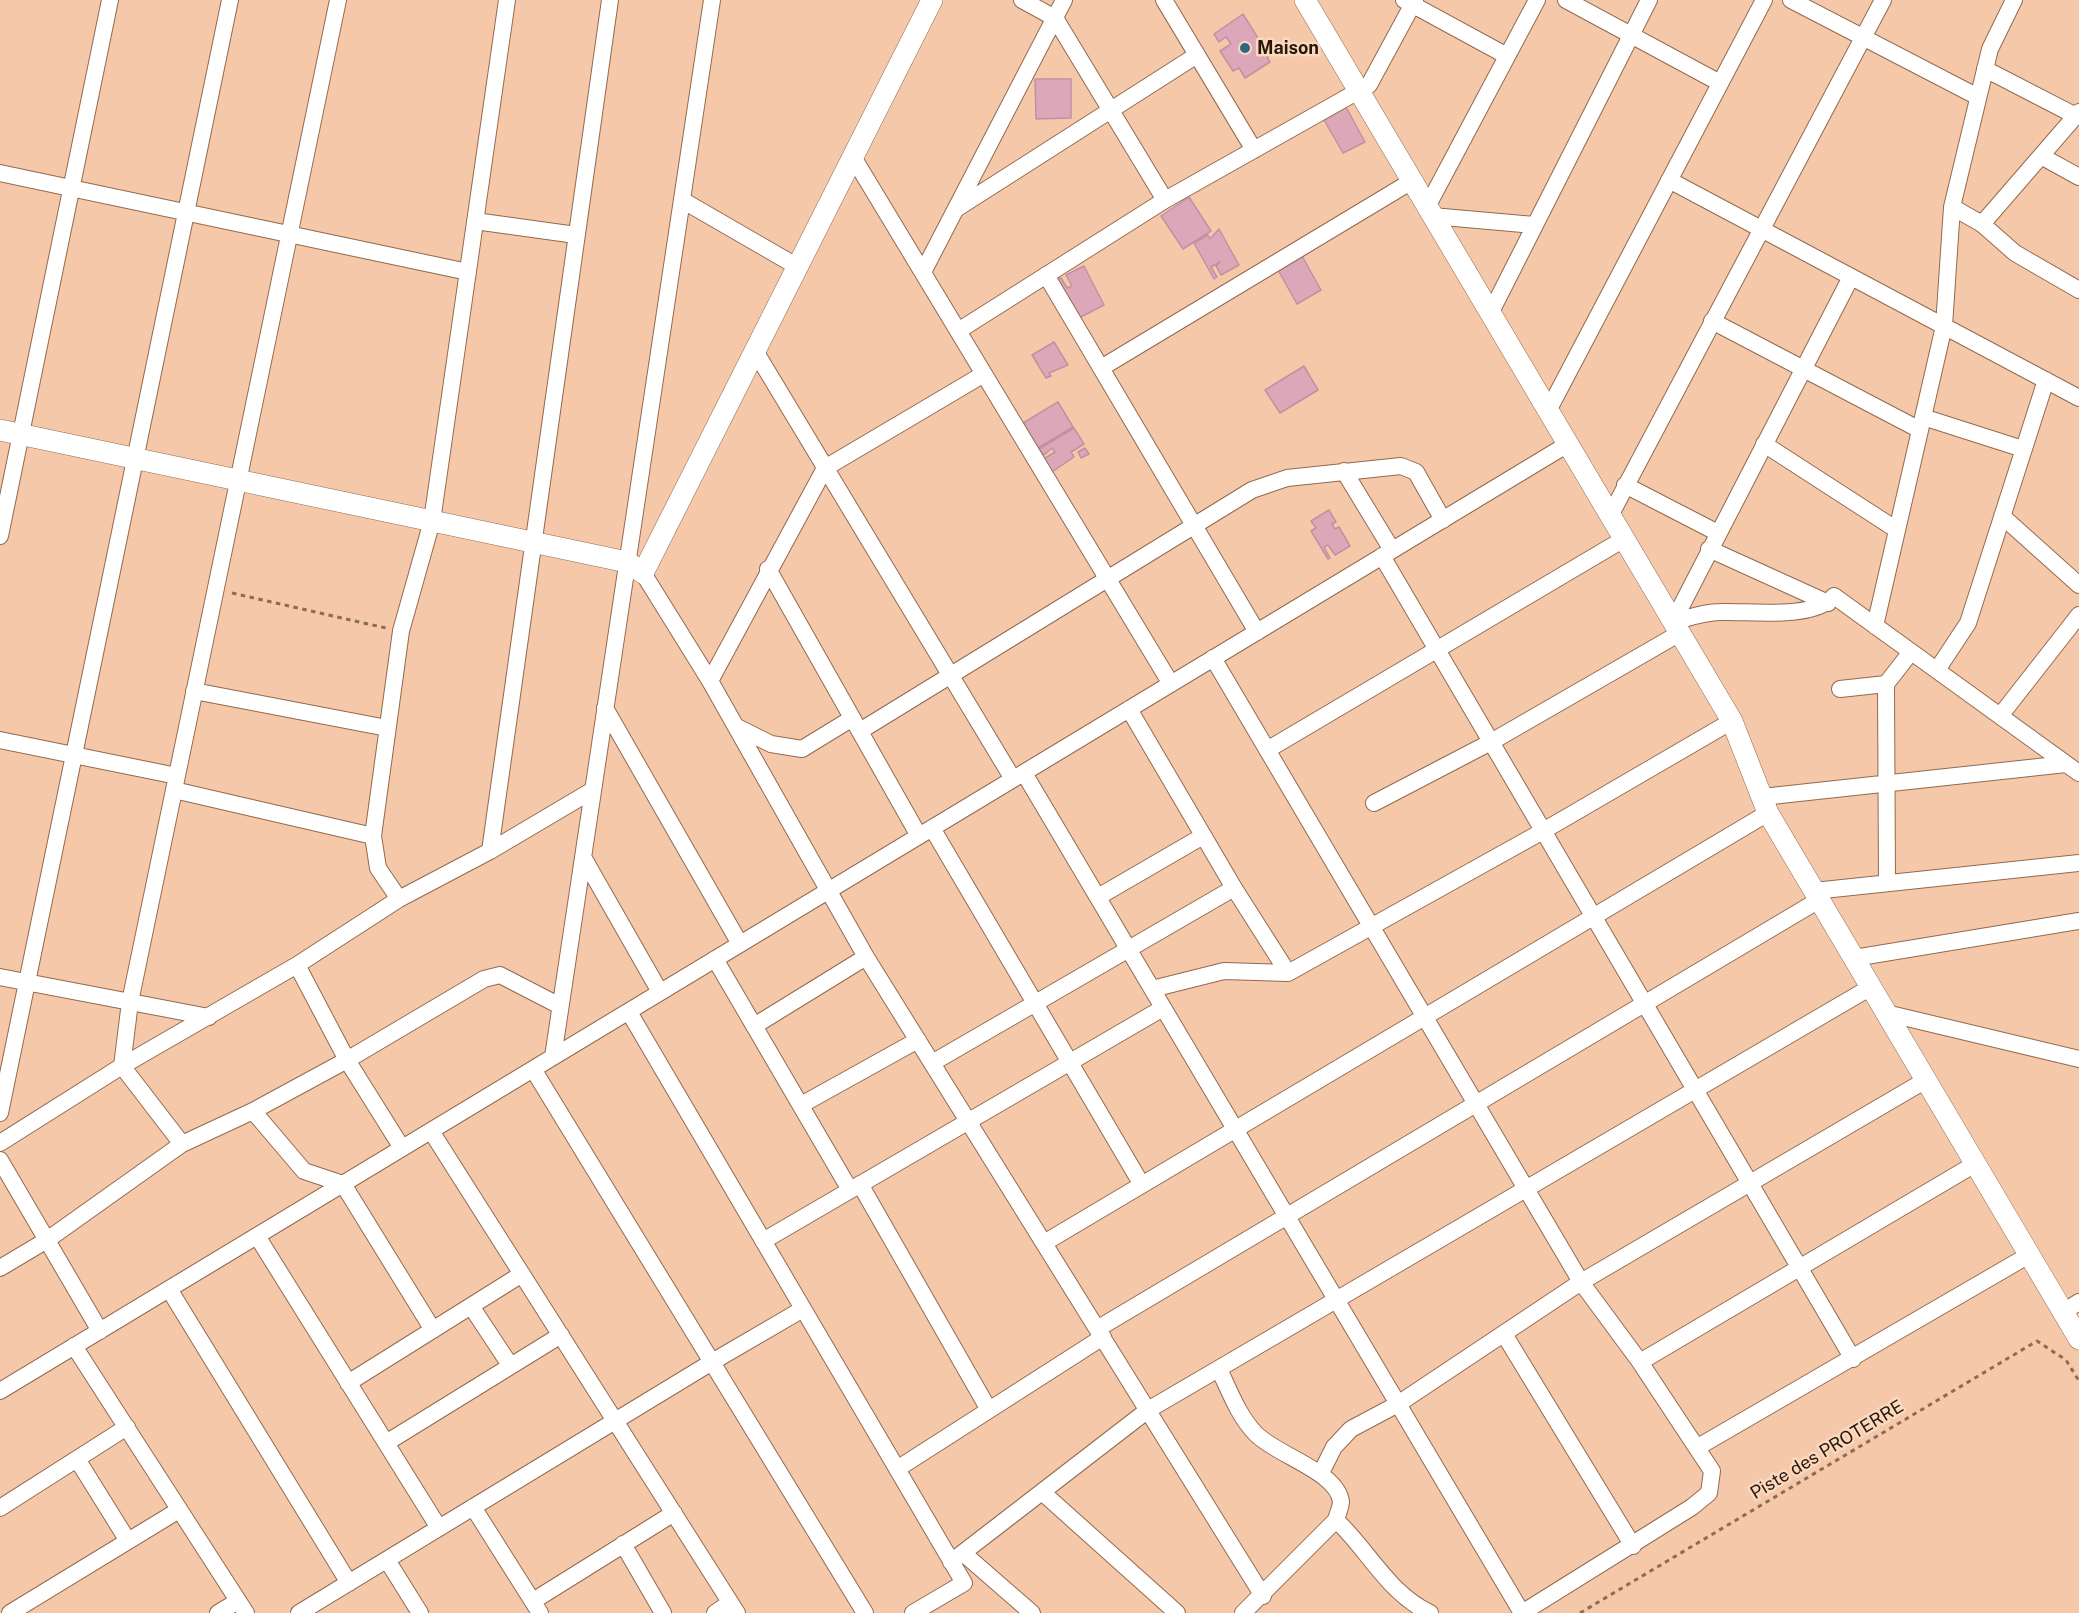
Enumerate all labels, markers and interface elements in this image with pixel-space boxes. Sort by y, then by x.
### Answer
place label: Maison [1257,37,1319,59]
marker: Maison [1238,41,1252,55]
street label: Piste des PROTERRE [1747,1396,1907,1504]

